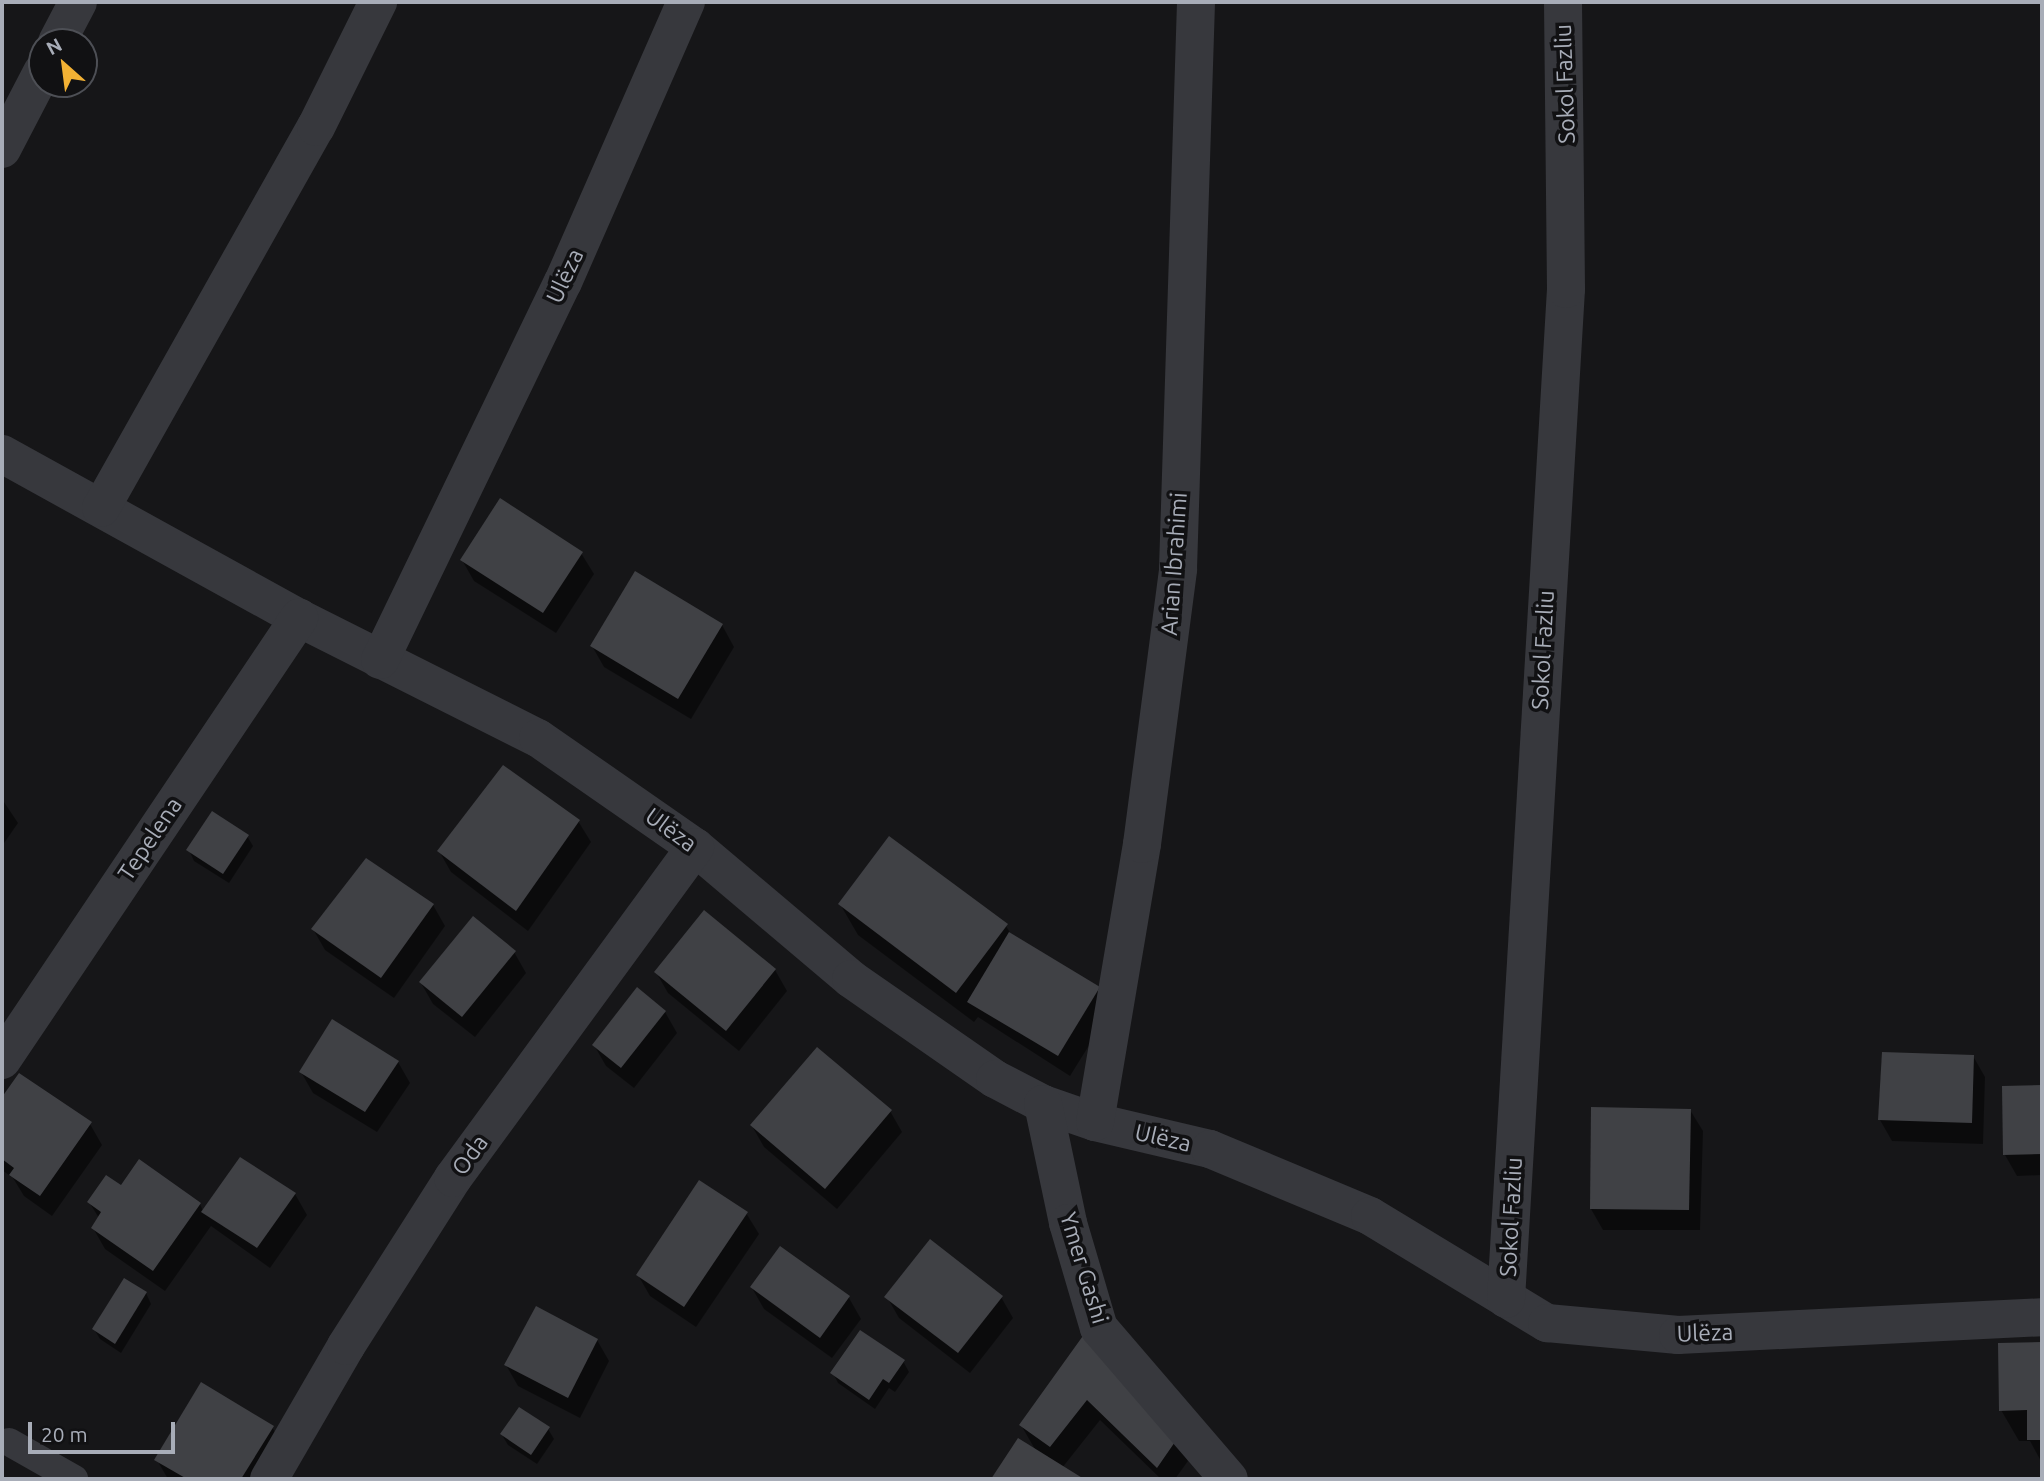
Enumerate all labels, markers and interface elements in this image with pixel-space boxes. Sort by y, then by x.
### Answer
street label: Sokol Fazliu [1549,24,1581,144]
north arrow [28,28,98,98]
text: N [43,33,66,59]
street label: Ulëza [540,244,590,308]
street label: Arian Ibrahimi [1155,491,1193,637]
street label: Sokol Fazliu [1526,589,1560,711]
street label: Tepelena [112,792,188,886]
street label: Ulëza [640,802,702,858]
street label: Ulëza [1132,1118,1194,1158]
street label: Oda [446,1129,494,1181]
street label: Sokol Fazliu [1494,1156,1528,1278]
street label: Ymer Gashi [1054,1209,1114,1327]
street label: Ulëza [1676,1318,1734,1348]
scale bar [32,1408,178,1452]
text: 20 m [41,1422,88,1446]

